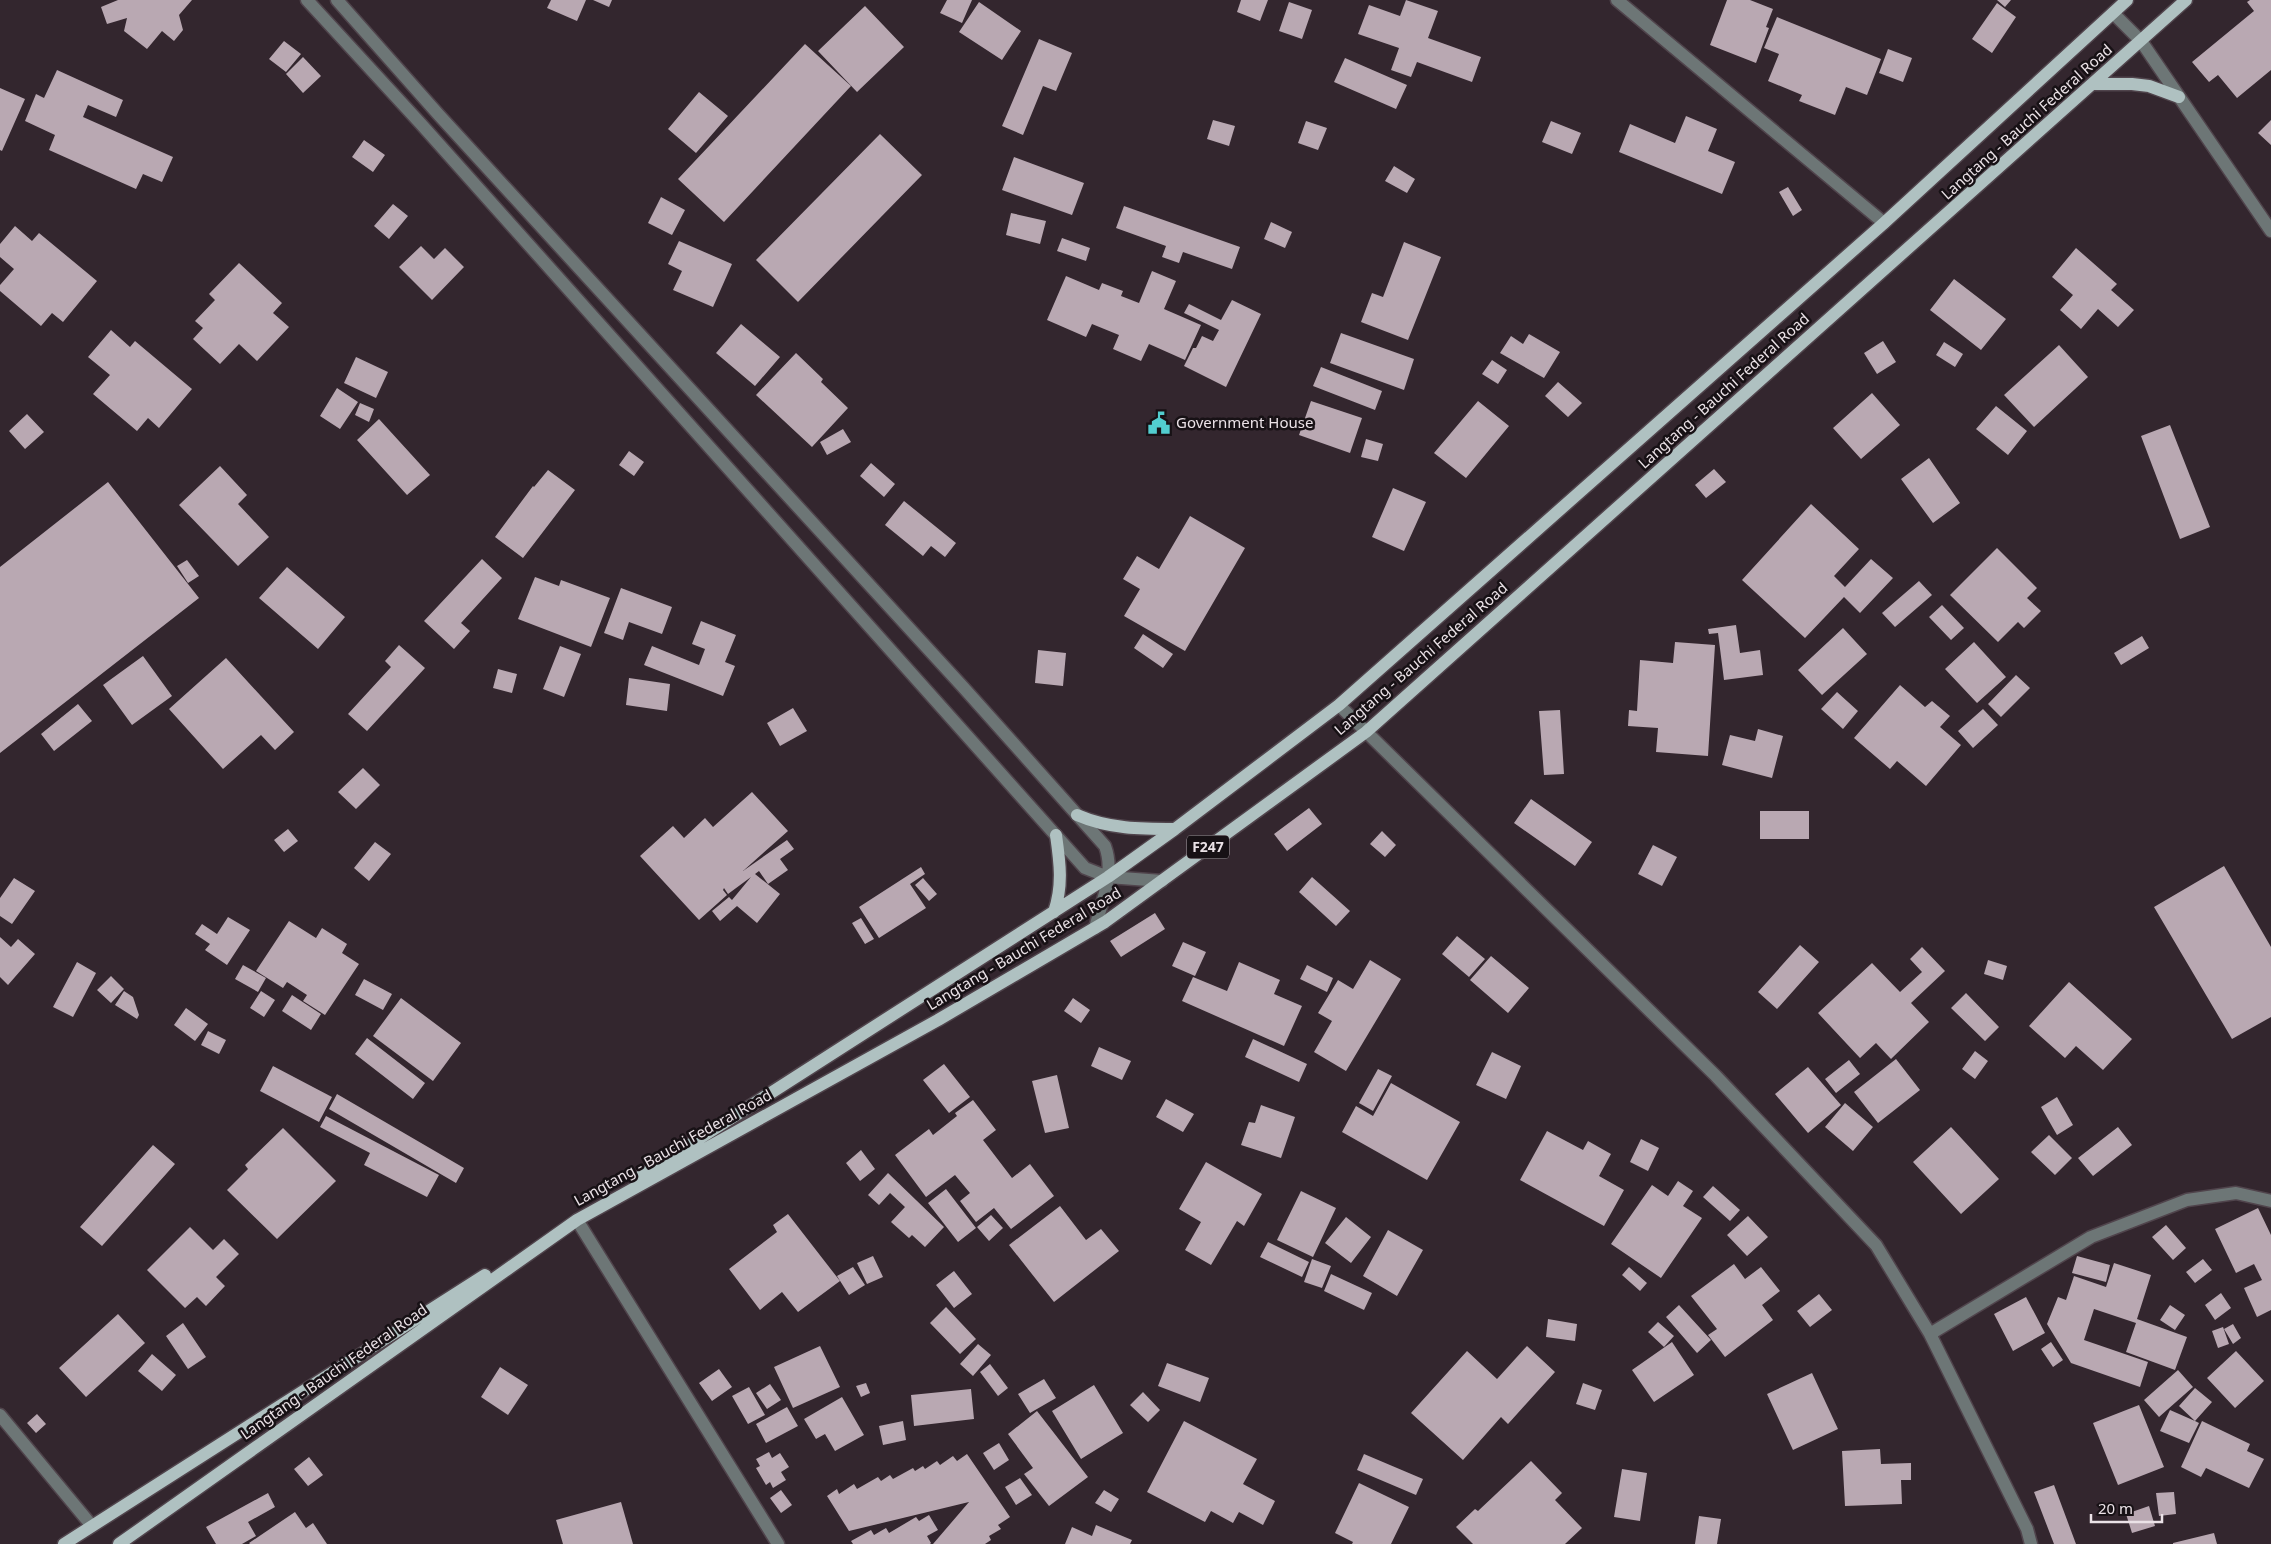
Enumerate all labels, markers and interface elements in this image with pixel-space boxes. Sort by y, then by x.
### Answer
street label: Langtang - Bauchi Federal Road [1937,39,2116,203]
street label: Langtang - Bauchi Federal Road [1634,308,1813,472]
public building icon: Government House [1146,410,1172,436]
place label: Government House [1176,412,1313,432]
street label: Langtang - Bauchi Federal Road [1329,577,1511,739]
road number: F247 [1187,836,1229,859]
street label: Langtang - Bauchi Federal Road [923,882,1124,1014]
street label: Langtang - Bauchi Federal Road [570,1084,775,1210]
street label: Langtang - Bauchi Federal Road [236,1299,431,1443]
scale bar [2091,1492,2162,1524]
text: 20 m [2098,1498,2133,1518]

